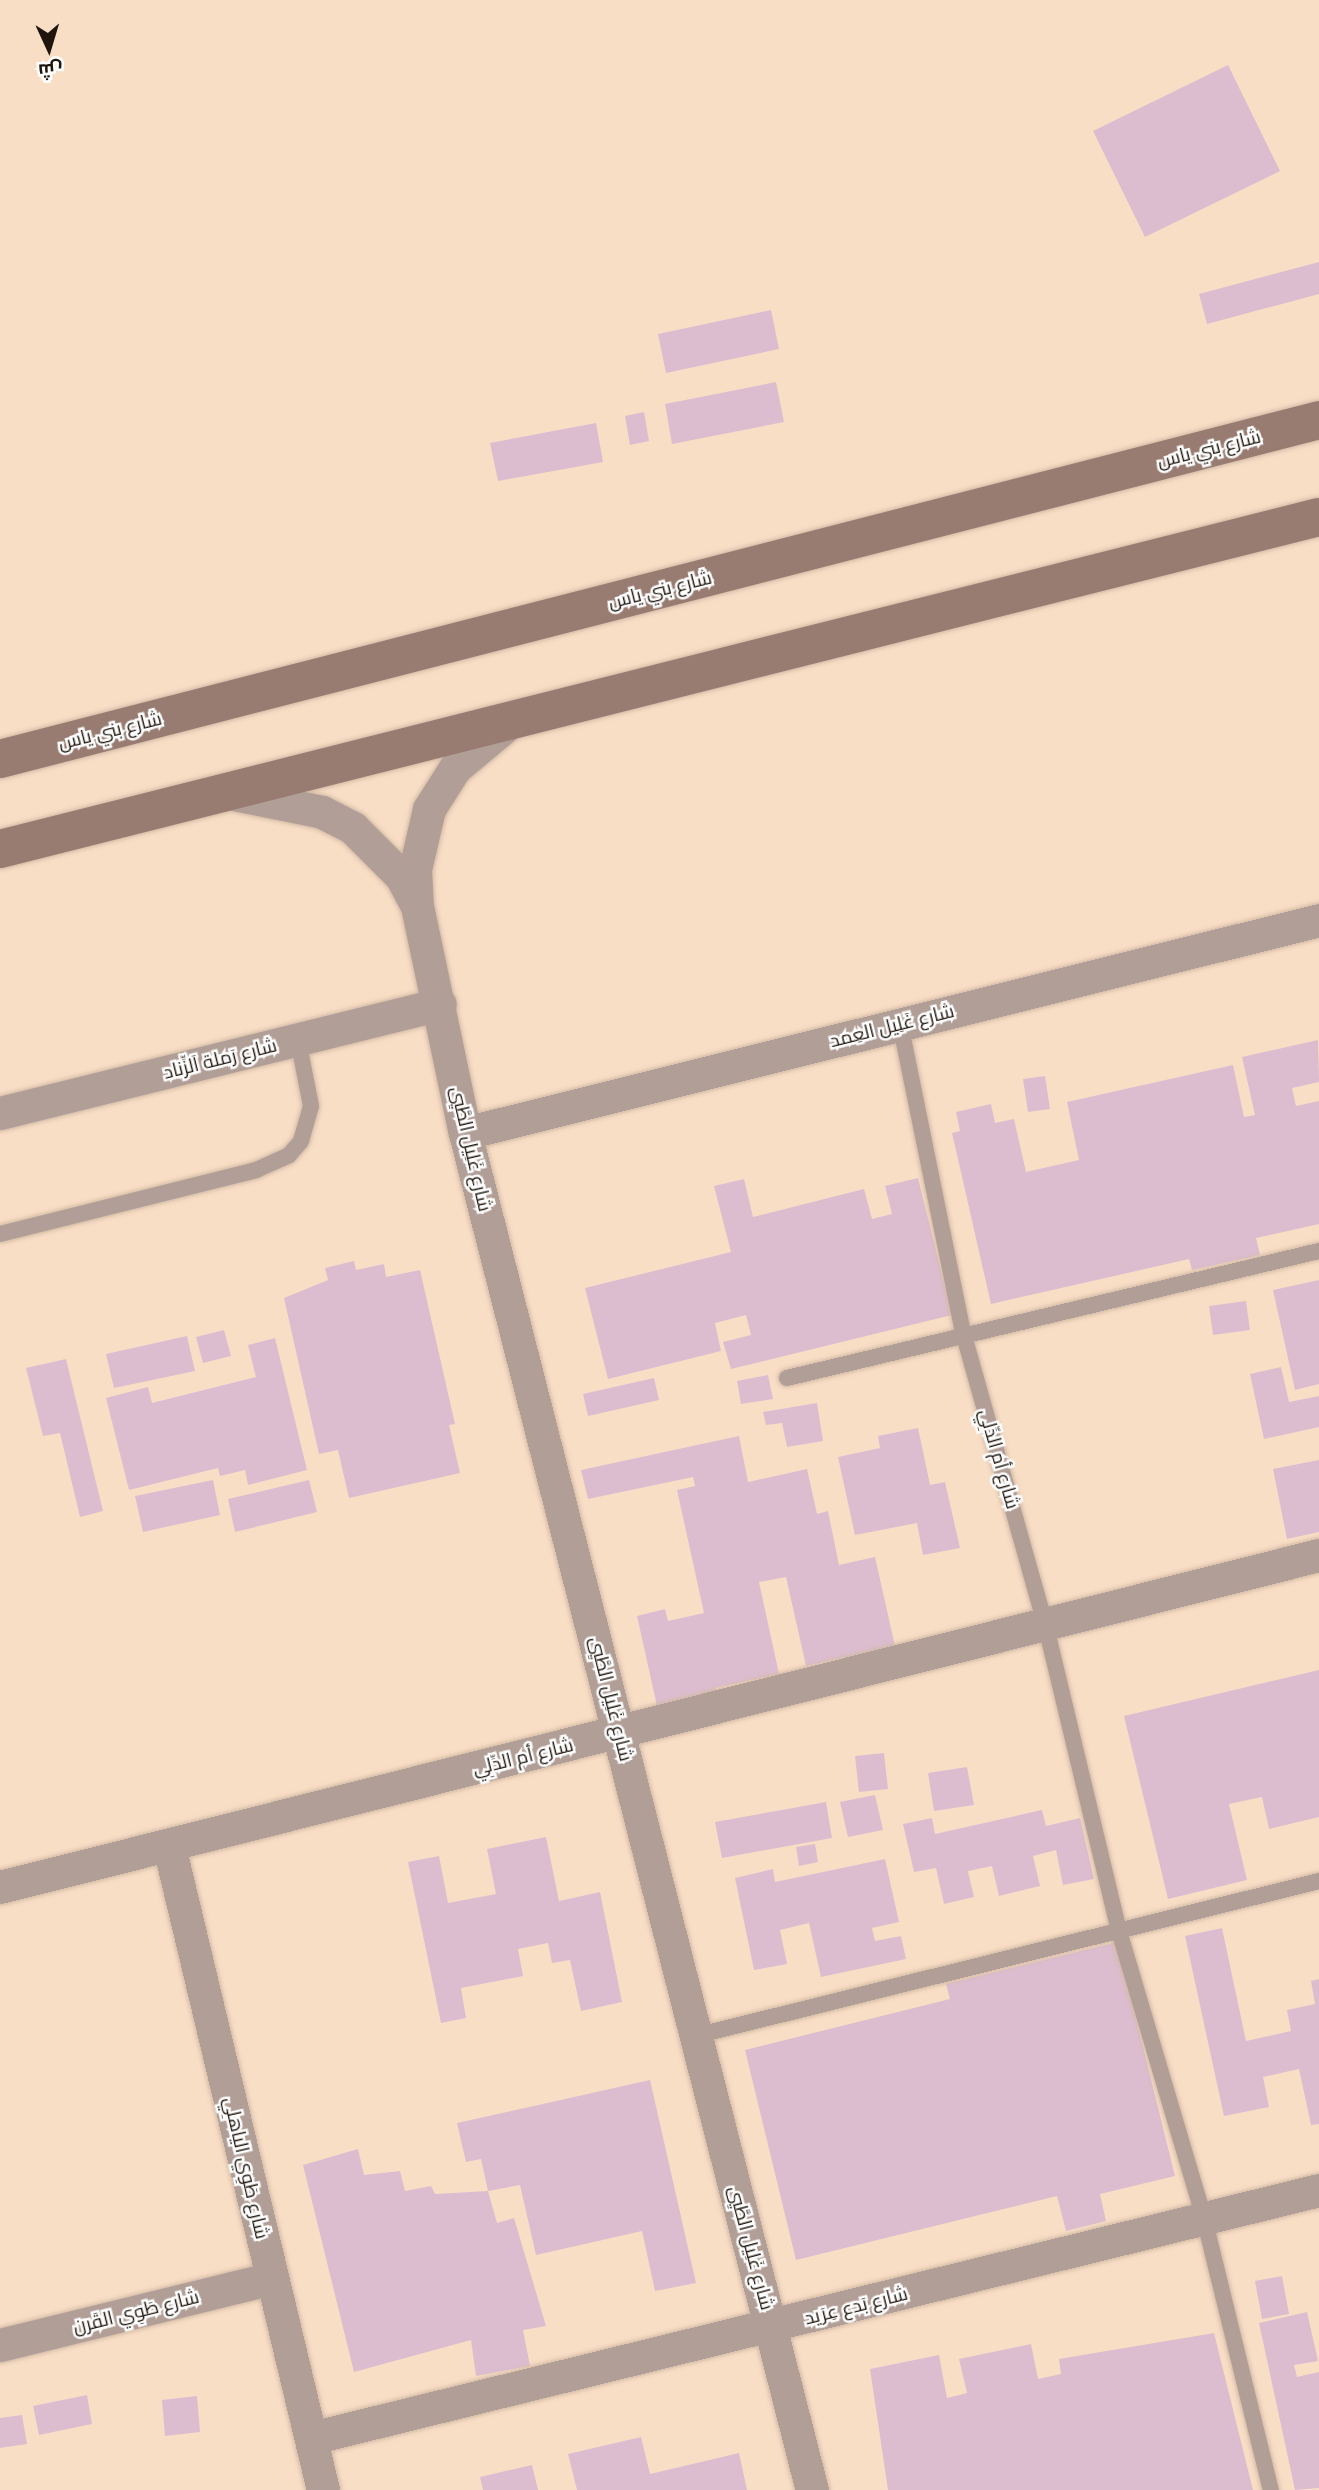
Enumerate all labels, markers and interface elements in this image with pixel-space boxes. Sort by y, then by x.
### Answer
north arrow [14,14,84,84]
text: ش [38,58,63,83]
street label: شارع بني ياس [1155,425,1263,473]
street label: شارع بني ياس [606,566,714,614]
street label: شارع بني ياس [56,707,164,755]
street label: شارع غَلِيل العِمد [827,1000,957,1052]
street label: شارع رَملة اَلزِّناد [161,1034,279,1084]
street label: شارع غَلِيل الطَّيِي [446,1084,496,1214]
street label: شارع أم الدِّلِي [974,1406,1024,1512]
street label: شارع غَلِيل الطَّيِي [584,1634,638,1764]
street label: شارع أم الدِّلِي [470,1733,576,1781]
street label: شارع طَوِي الياهلِي [219,2095,273,2241]
street label: شارع غَلِيل الطَّيِي [723,2183,779,2313]
street label: شارع بَدع عِرَيد [802,2282,910,2330]
street label: شارع طَوِي القَرن [71,2285,201,2339]

